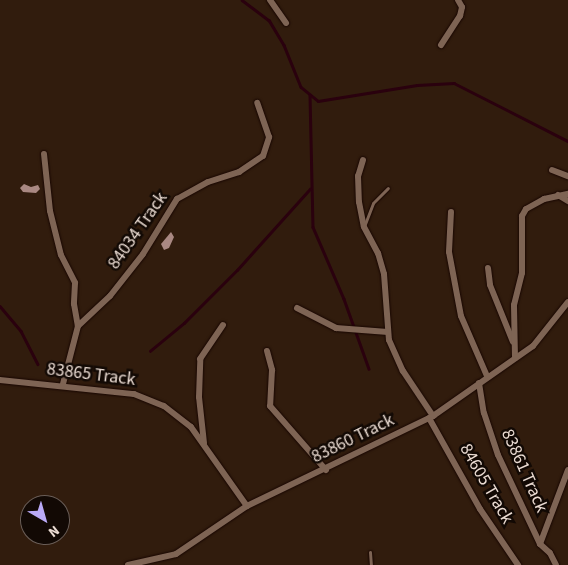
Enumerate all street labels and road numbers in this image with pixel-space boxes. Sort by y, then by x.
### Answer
street label: 84034 Track [104,188,172,274]
street label: 83865 Track [45,359,137,391]
street label: 83860 Track [308,410,398,468]
street label: 83861 Track [496,426,552,516]
street label: 84605 Track [454,440,518,528]

